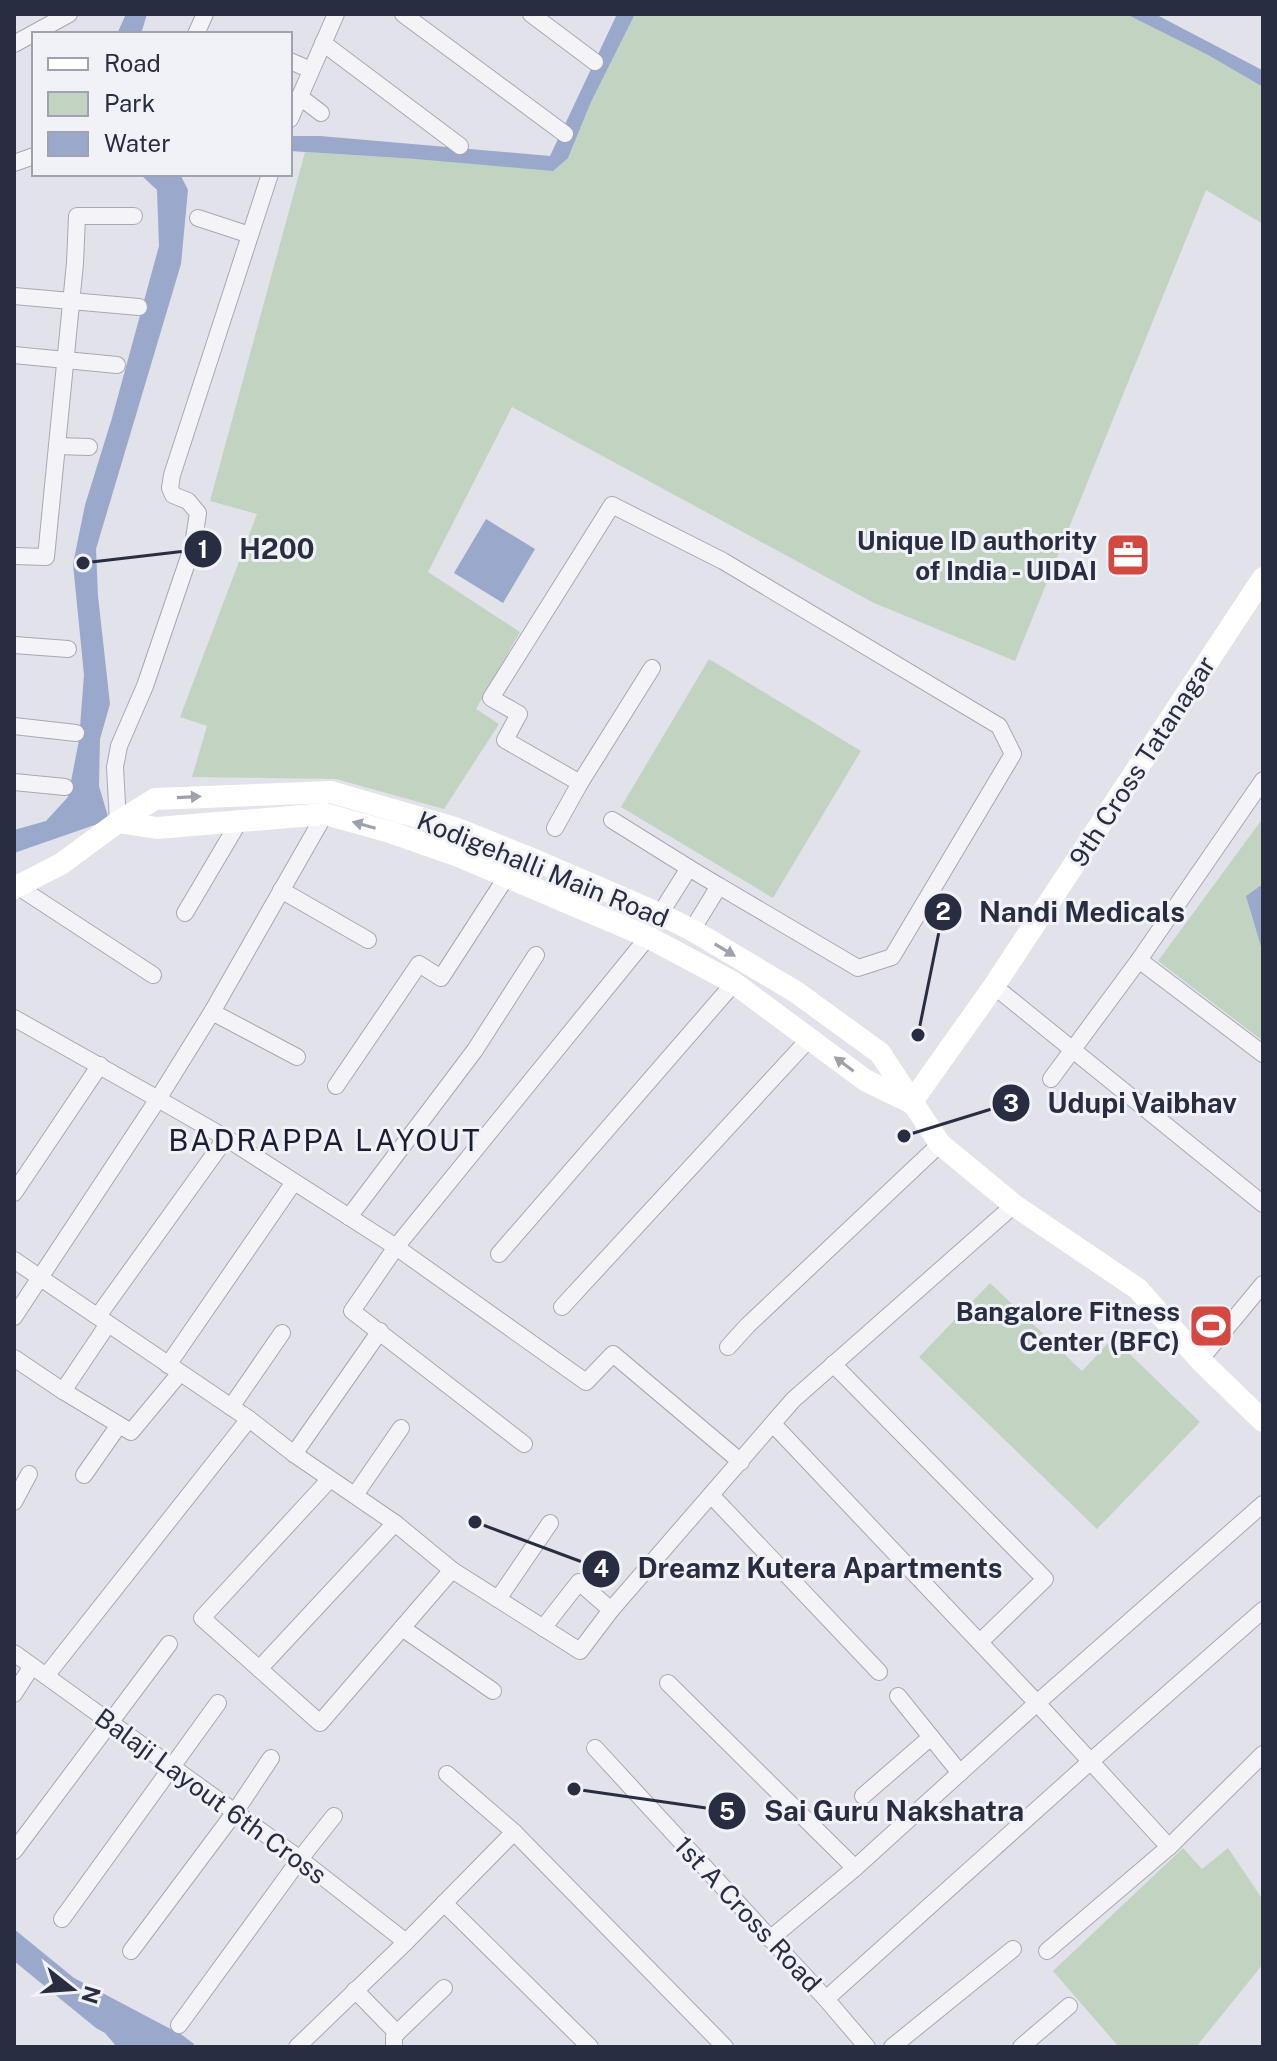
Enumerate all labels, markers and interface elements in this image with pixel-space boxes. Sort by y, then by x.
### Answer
legend [32,32,292,176]
text: Road [104,49,161,77]
text: Park [104,89,155,117]
text: Water [104,129,171,157]
callout: H200 [183,523,331,575]
place label: Unique ID authority of India - UIDAI [857,525,1097,586]
office icon: Unique ID authority of India - UIDAI [1104,531,1152,579]
text: H200 [239,532,315,565]
text: 1 [198,535,208,563]
street label: 9th Cross Tatanagar [1062,650,1222,872]
one-way arrow [177,791,202,804]
street label: Kodigehalli Main Road [413,804,673,934]
one-way arrow [351,818,376,830]
callout: Nandi Medicals [923,886,1201,938]
text: Nandi Medicals [979,895,1185,928]
text: 2 [935,897,951,925]
one-way arrow [714,943,736,957]
one-way arrow [834,1057,854,1073]
callout: Udupi Vaibhav [991,1077,1253,1129]
text: Udupi Vaibhav [1047,1086,1237,1119]
text: 3 [1003,1089,1019,1117]
district label: BADRAPPA LAYOUT [168,1122,482,1158]
place label: Bangalore Fitness Center (BFC) [956,1296,1180,1357]
sports icon: Bangalore Fitness Center (BFC) [1187,1302,1235,1350]
callout: Dreamz Kutera Apartments [581,1543,1018,1595]
text: Dreamz Kutera Apartments [637,1551,1003,1584]
text: 4 [593,1554,609,1582]
street label: Balaji Layout 6th Cross [89,1702,333,1890]
callout: Sai Guru Nakshatra [707,1785,1040,1837]
text: Sai Guru Nakshatra [764,1794,1024,1827]
text: 5 [719,1797,735,1825]
street label: 1st A Cross Road [668,1830,828,1998]
north arrow [32,1949,112,2029]
text: N [76,1983,106,2007]

